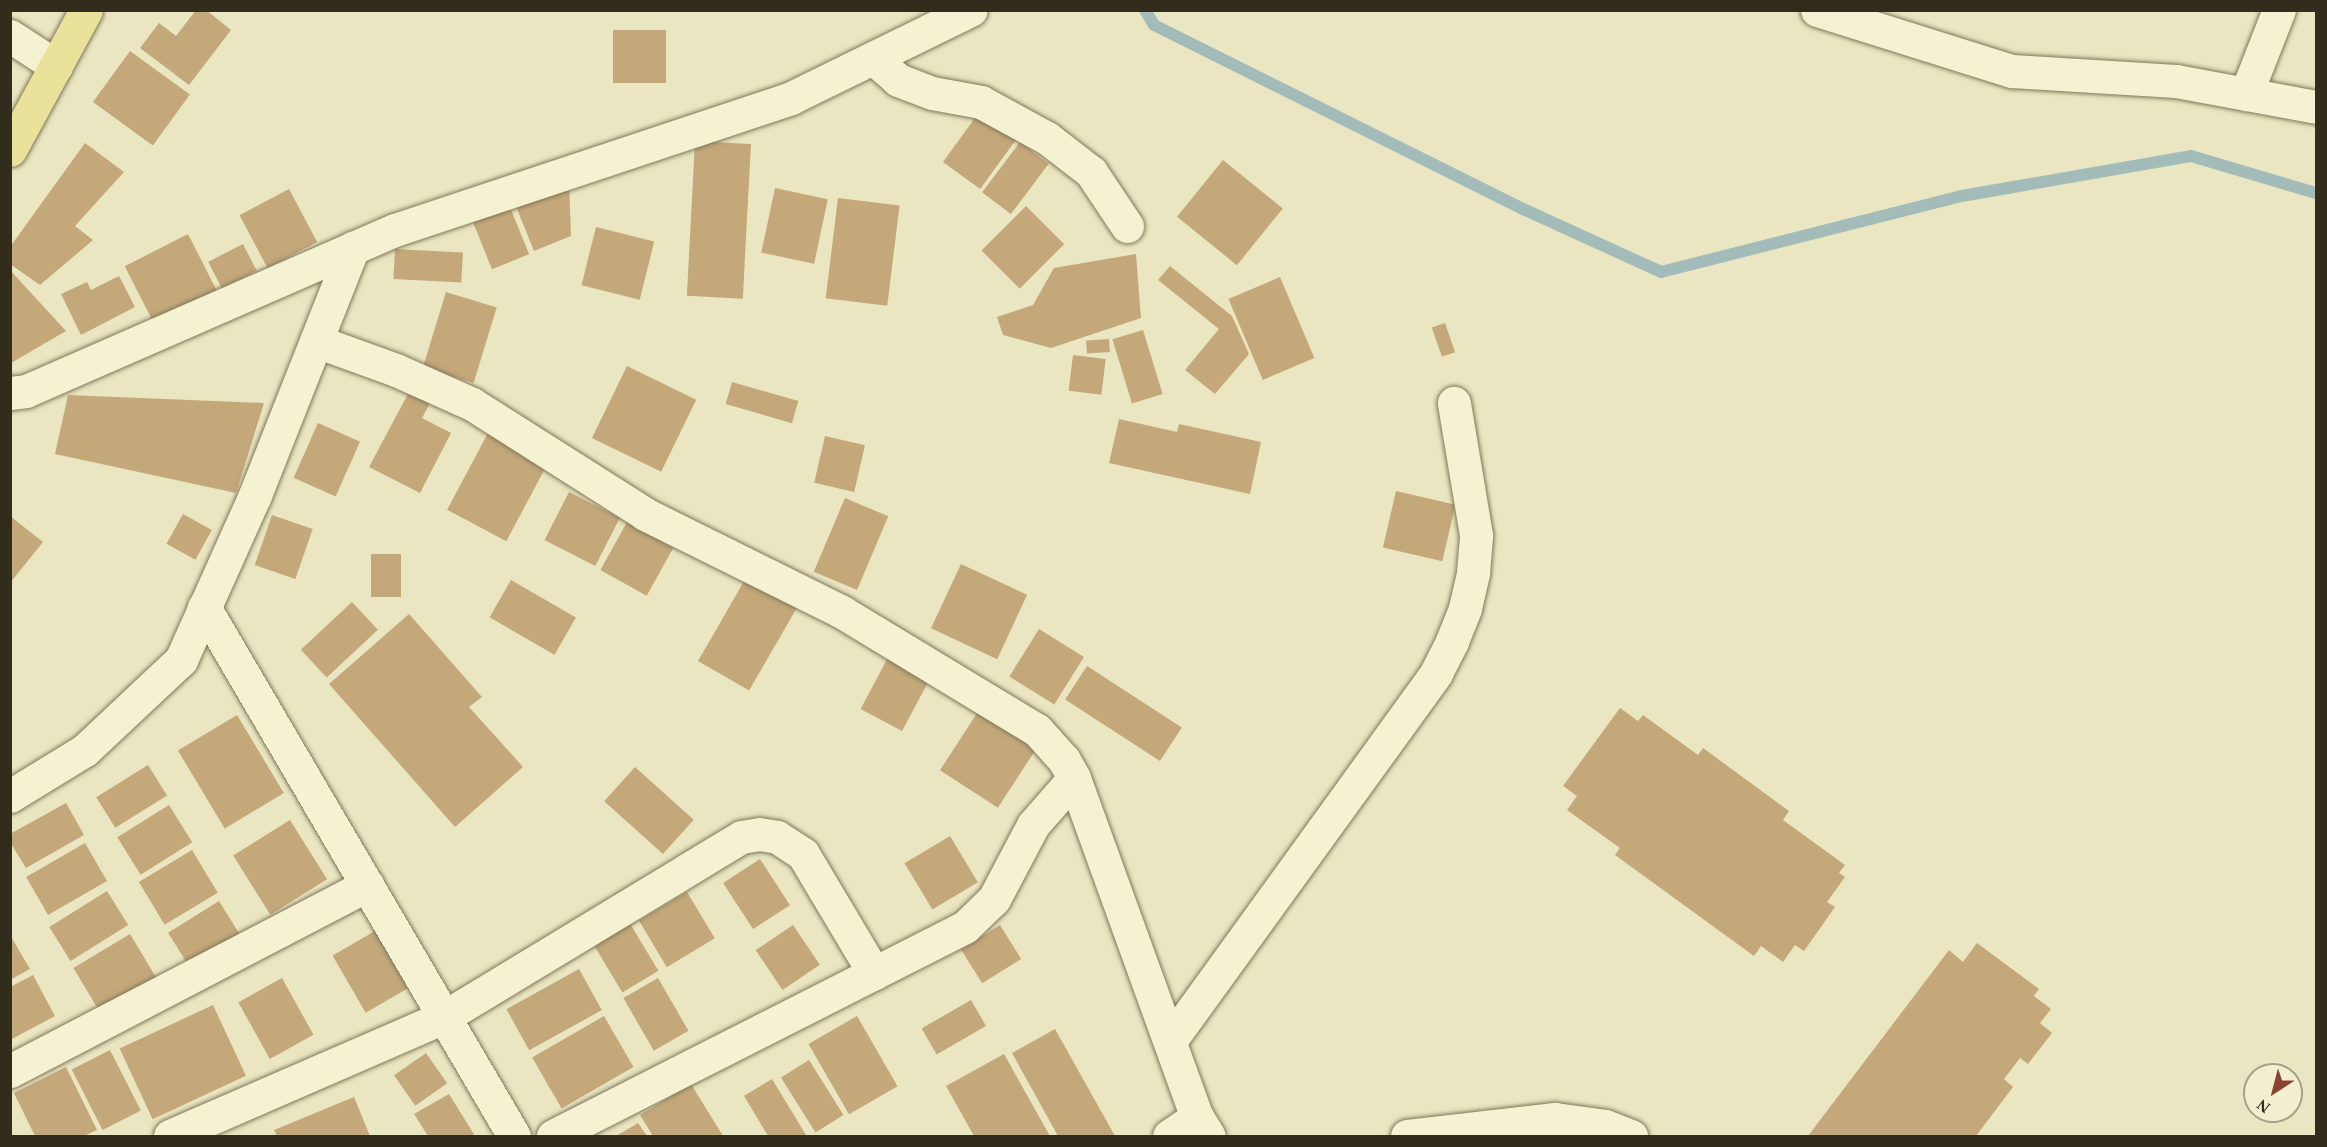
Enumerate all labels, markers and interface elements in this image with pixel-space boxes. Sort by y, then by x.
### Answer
north arrow [2243,1063,2303,1123]
text: N [2254,1096,2273,1117]

